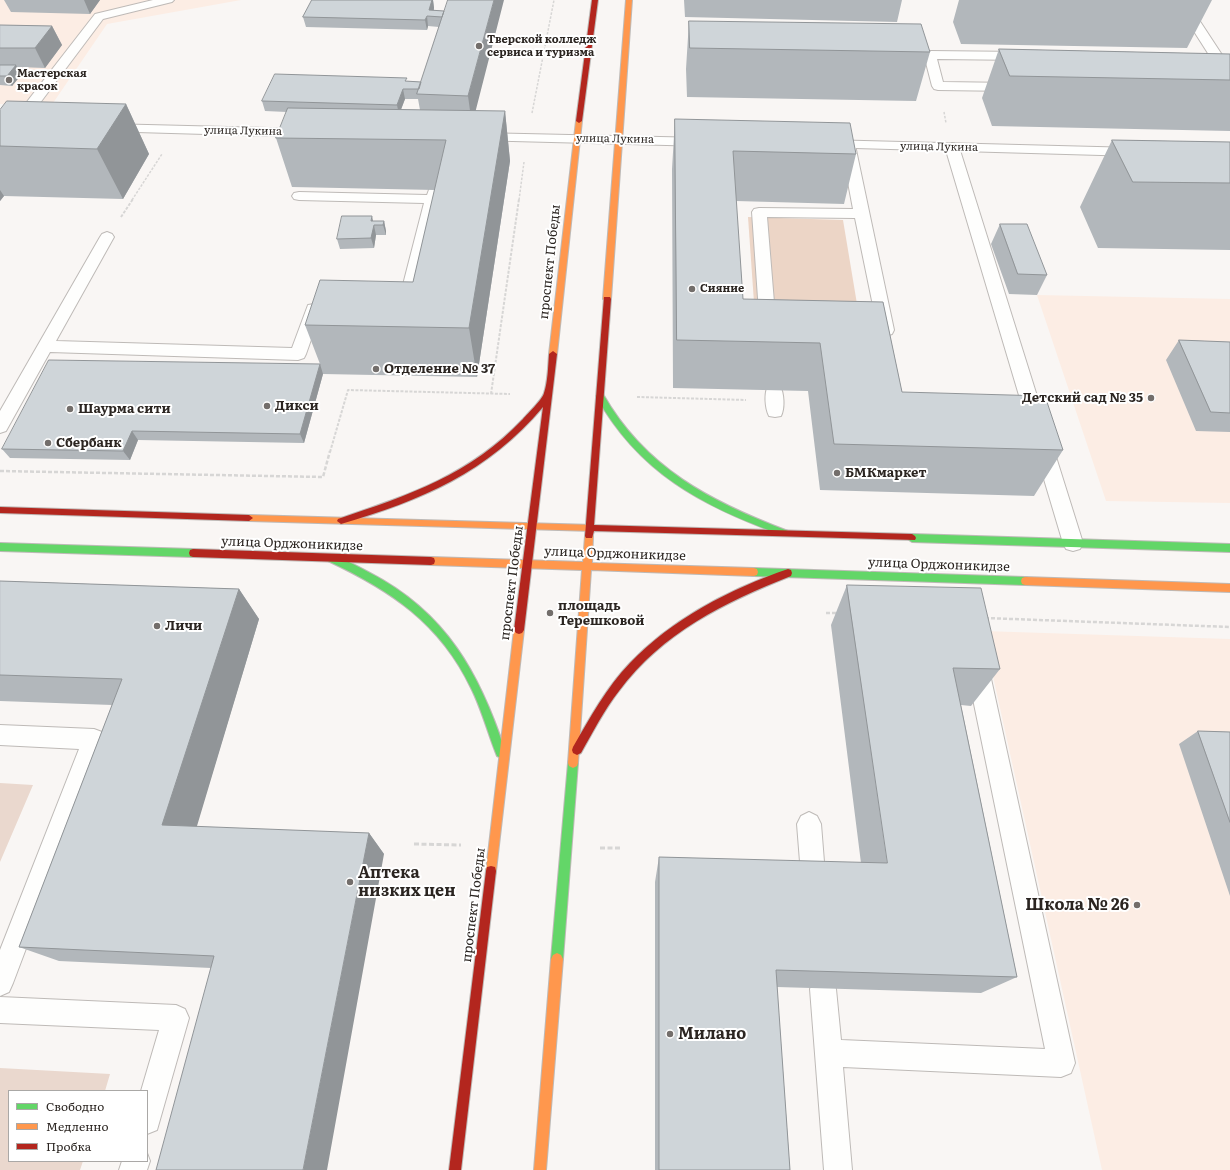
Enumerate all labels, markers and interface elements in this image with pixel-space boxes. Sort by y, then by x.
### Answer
place label: Тверской колледж сервиса и туризма [487,33,596,59]
marker: Тверской колледж сервиса и туризма [474,41,484,51]
place label: Мастерская красок [17,67,87,93]
marker: Мастерская красок [4,75,14,85]
street label: улица Лукина [204,124,282,138]
street label: улица Лукина [576,132,654,146]
street label: улица Лукина [900,140,978,154]
street label: проспект Победы [536,204,564,320]
place label: Сияние [700,282,744,296]
marker: Сияние [687,284,697,294]
place label: Отделение № 37 [384,361,495,377]
marker: Отделение № 37 [371,364,381,374]
place label: Детский сад № 35 [1022,390,1143,406]
marker: Детский сад № 35 [1146,393,1156,403]
place label: Дикси [275,398,319,414]
place label: Шаурма сити [78,401,171,417]
marker: Дикси [262,401,272,411]
marker: Шаурма сити [65,404,75,414]
place label: Сбербанк [56,435,122,451]
marker: Сбербанк [43,438,53,448]
place label: БМКмаркет [845,465,926,481]
marker: БМКмаркет [832,468,842,478]
street label: проспект Победы [497,525,527,641]
street label: улица Орджоникидзе [221,534,363,554]
street label: улица Орджоникидзе [544,544,686,564]
street label: улица Орджоникидзе [868,555,1010,575]
place label: площадь Терешковой [558,598,645,629]
marker: площадь Терешковой [545,608,555,618]
place label: Личи [165,618,202,634]
marker: Личи [152,621,162,631]
street label: проспект Победы [459,847,489,963]
place label: Аптека низких цен [358,863,455,901]
marker: Аптека низких цен [345,877,355,887]
place label: Школа № 26 [1025,895,1129,915]
marker: Школа № 26 [1132,900,1142,910]
place label: Милано [678,1024,746,1044]
marker: Милано [665,1029,675,1039]
legend [8,1090,148,1162]
text: Свободно [46,1097,104,1115]
text: Медленно [46,1117,109,1135]
text: Пробка [46,1137,91,1155]

